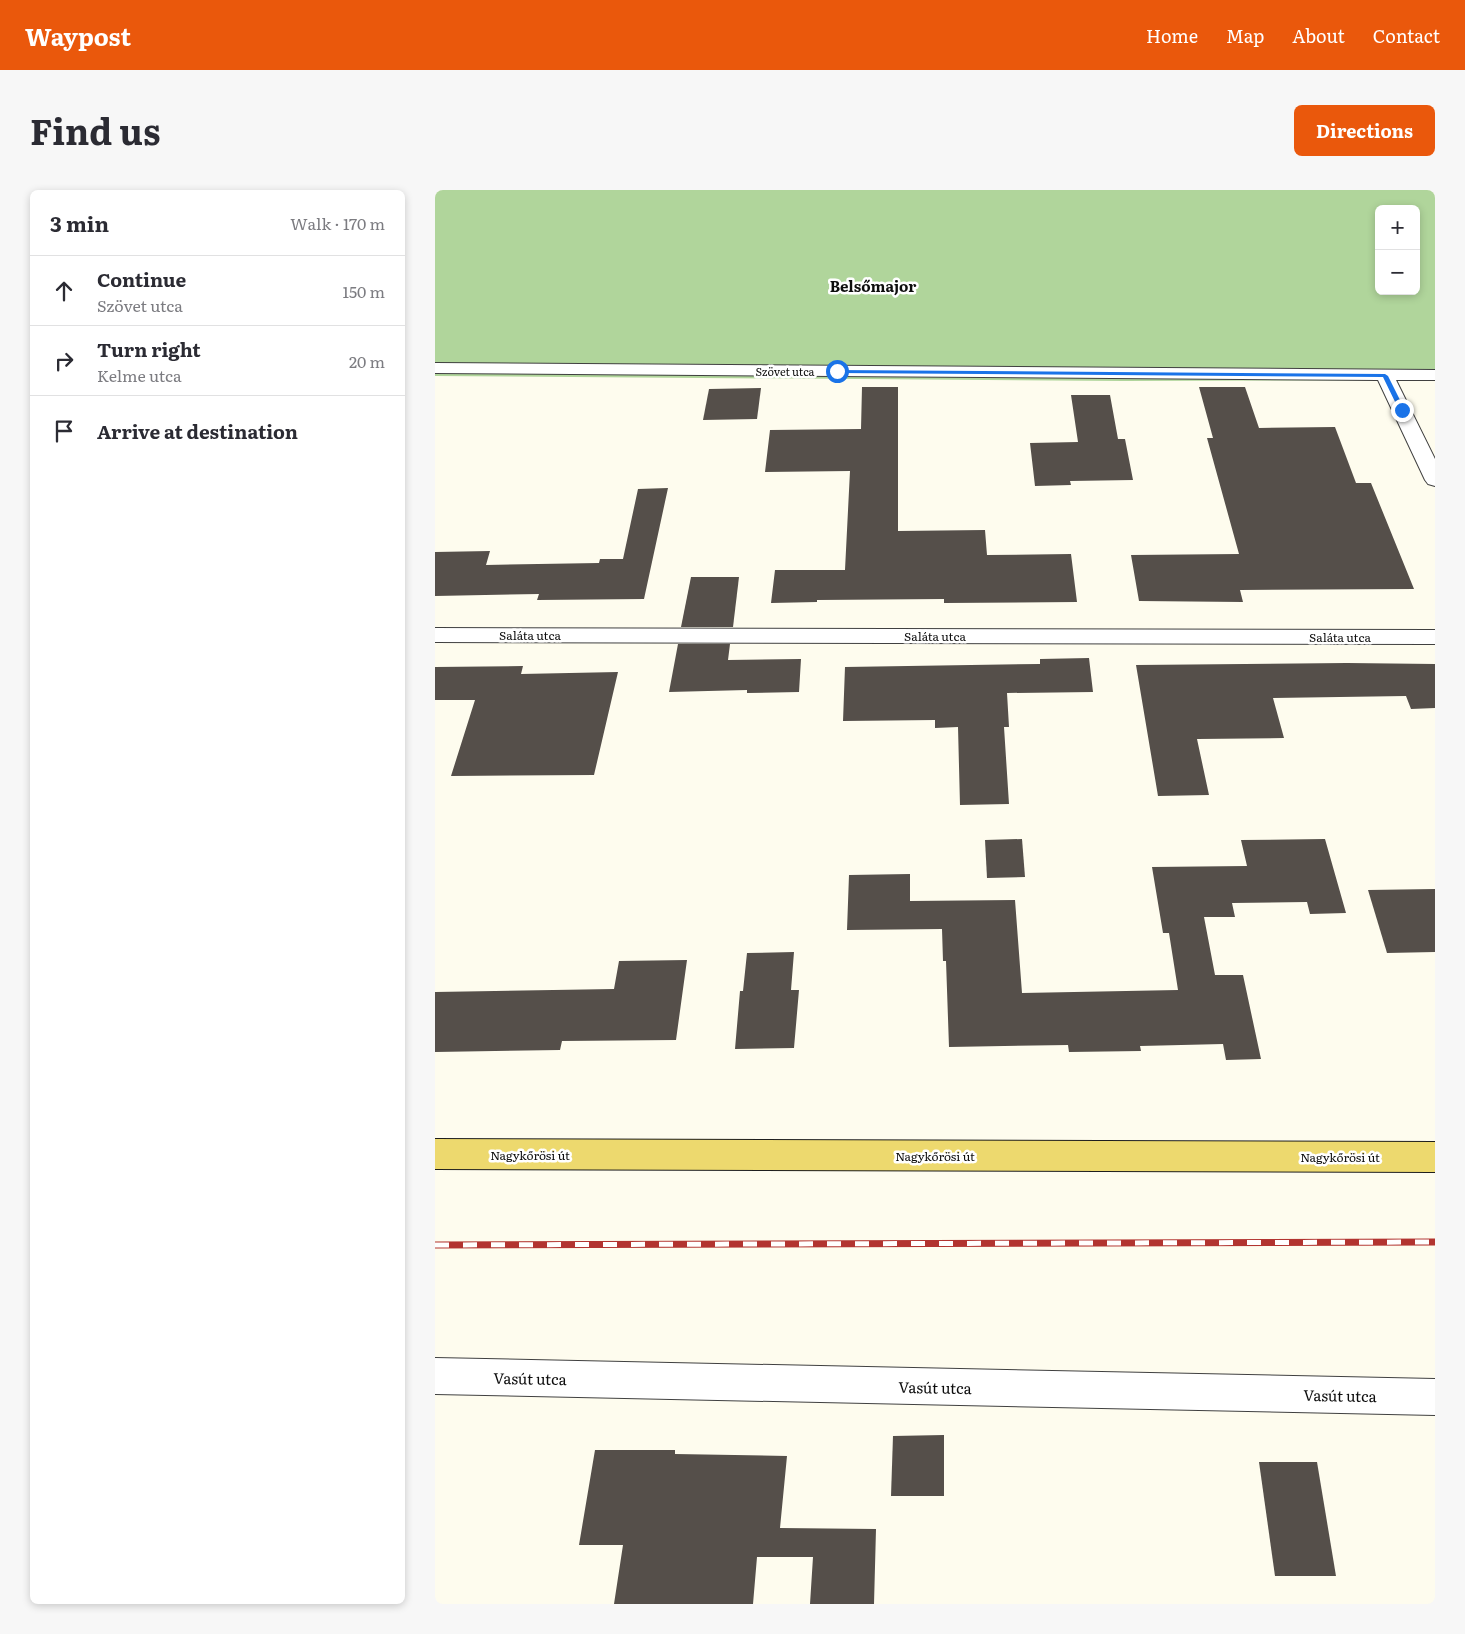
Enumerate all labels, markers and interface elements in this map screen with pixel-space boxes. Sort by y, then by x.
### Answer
text: Waypost [25,18,131,53]
text: Home [1146,22,1198,49]
text: Map [1226,22,1264,49]
text: About [1292,22,1345,49]
text: Contact [1373,22,1440,49]
text: Find us [30,104,160,156]
button: Directions [1294,105,1435,156]
map controls [1375,205,1420,295]
button: + [1375,205,1420,250]
text: 3 min [50,207,109,238]
text: Walk · 170 m [290,211,385,235]
button: − [1375,250,1420,295]
text: Continue [97,265,186,293]
district label: Belsőmajor [830,274,916,297]
icon: ahead [50,277,78,305]
text: 150 m [342,279,385,303]
text: Szövet utca [97,293,183,317]
text: Turn right [97,335,201,363]
icon: right [50,347,78,375]
text: 20 m [349,349,385,373]
route start [826,360,849,383]
text: Kelme utca [97,363,182,387]
street label: Szövet utca [755,363,815,379]
route end [1391,399,1414,422]
icon: arrive [50,417,78,445]
text: Arrive at destination [97,417,298,445]
street label: Saláta utca [499,626,561,644]
street label: Saláta utca [904,627,966,645]
street label: Saláta utca [1309,628,1371,646]
street label: Nagykőrösi út [490,1146,570,1164]
street label: Nagykőrösi út [895,1147,975,1165]
street label: Nagykőrösi út [1300,1148,1380,1166]
street label: Vasút utca [493,1366,568,1390]
street label: Vasút utca [898,1375,973,1399]
street label: Vasút utca [1303,1383,1378,1407]

